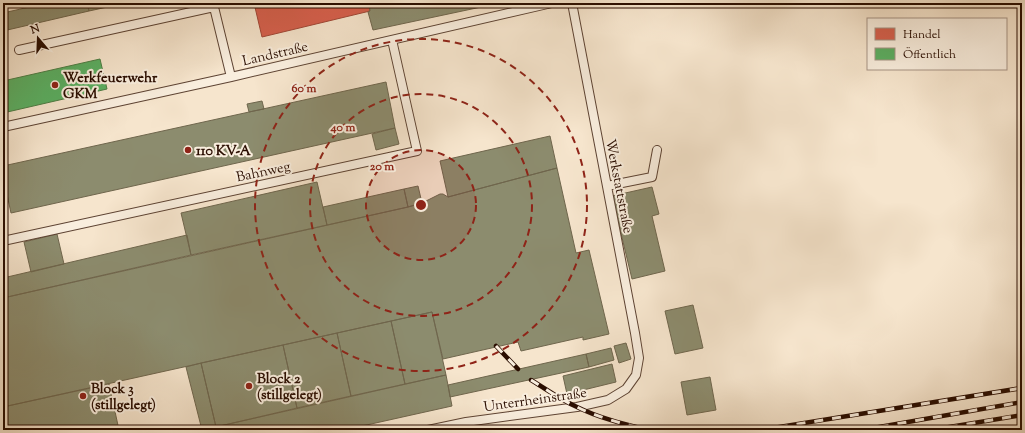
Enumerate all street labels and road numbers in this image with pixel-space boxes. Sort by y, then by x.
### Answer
street label: Landstraße [241,38,310,72]
street label: Werkstattstraße [599,138,637,235]
street label: Bahnweg [235,157,292,188]
street label: Unterrheinstraße [482,384,588,418]

